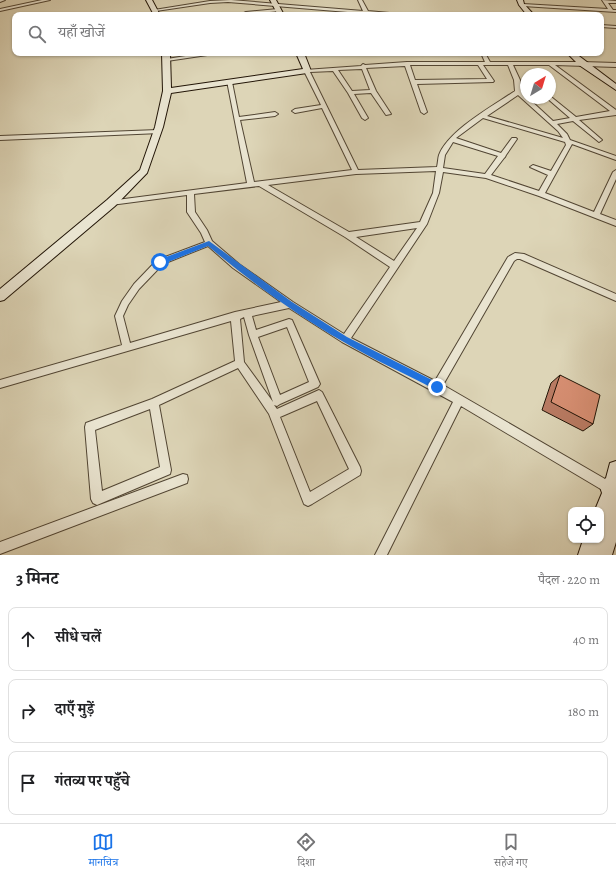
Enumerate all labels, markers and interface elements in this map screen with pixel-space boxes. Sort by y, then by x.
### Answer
search box [12,12,604,56]
text: यहाँ खोजें [58,22,105,42]
icon: search [26,23,48,45]
north arrow [520,68,556,104]
route start [151,253,169,271]
route end [428,378,446,396]
map controls [568,507,604,543]
button: locate [568,507,604,543]
text: 3 मिनट [16,567,58,590]
text: पैदल · 220 m [538,571,600,588]
text: सीधे चलें [55,627,101,647]
icon: ahead [17,628,39,650]
text: 40 m [573,631,599,648]
text: दाएँ मुड़ें [55,699,94,719]
icon: right [17,700,39,722]
text: 180 m [568,703,599,720]
text: गंतव्य पर पहुँचे [55,771,130,791]
icon: arrive [17,772,39,794]
tab: मानचित्र [88,831,118,873]
tab: दिशा [295,831,317,873]
tab: सहेजे गए [494,831,528,873]

